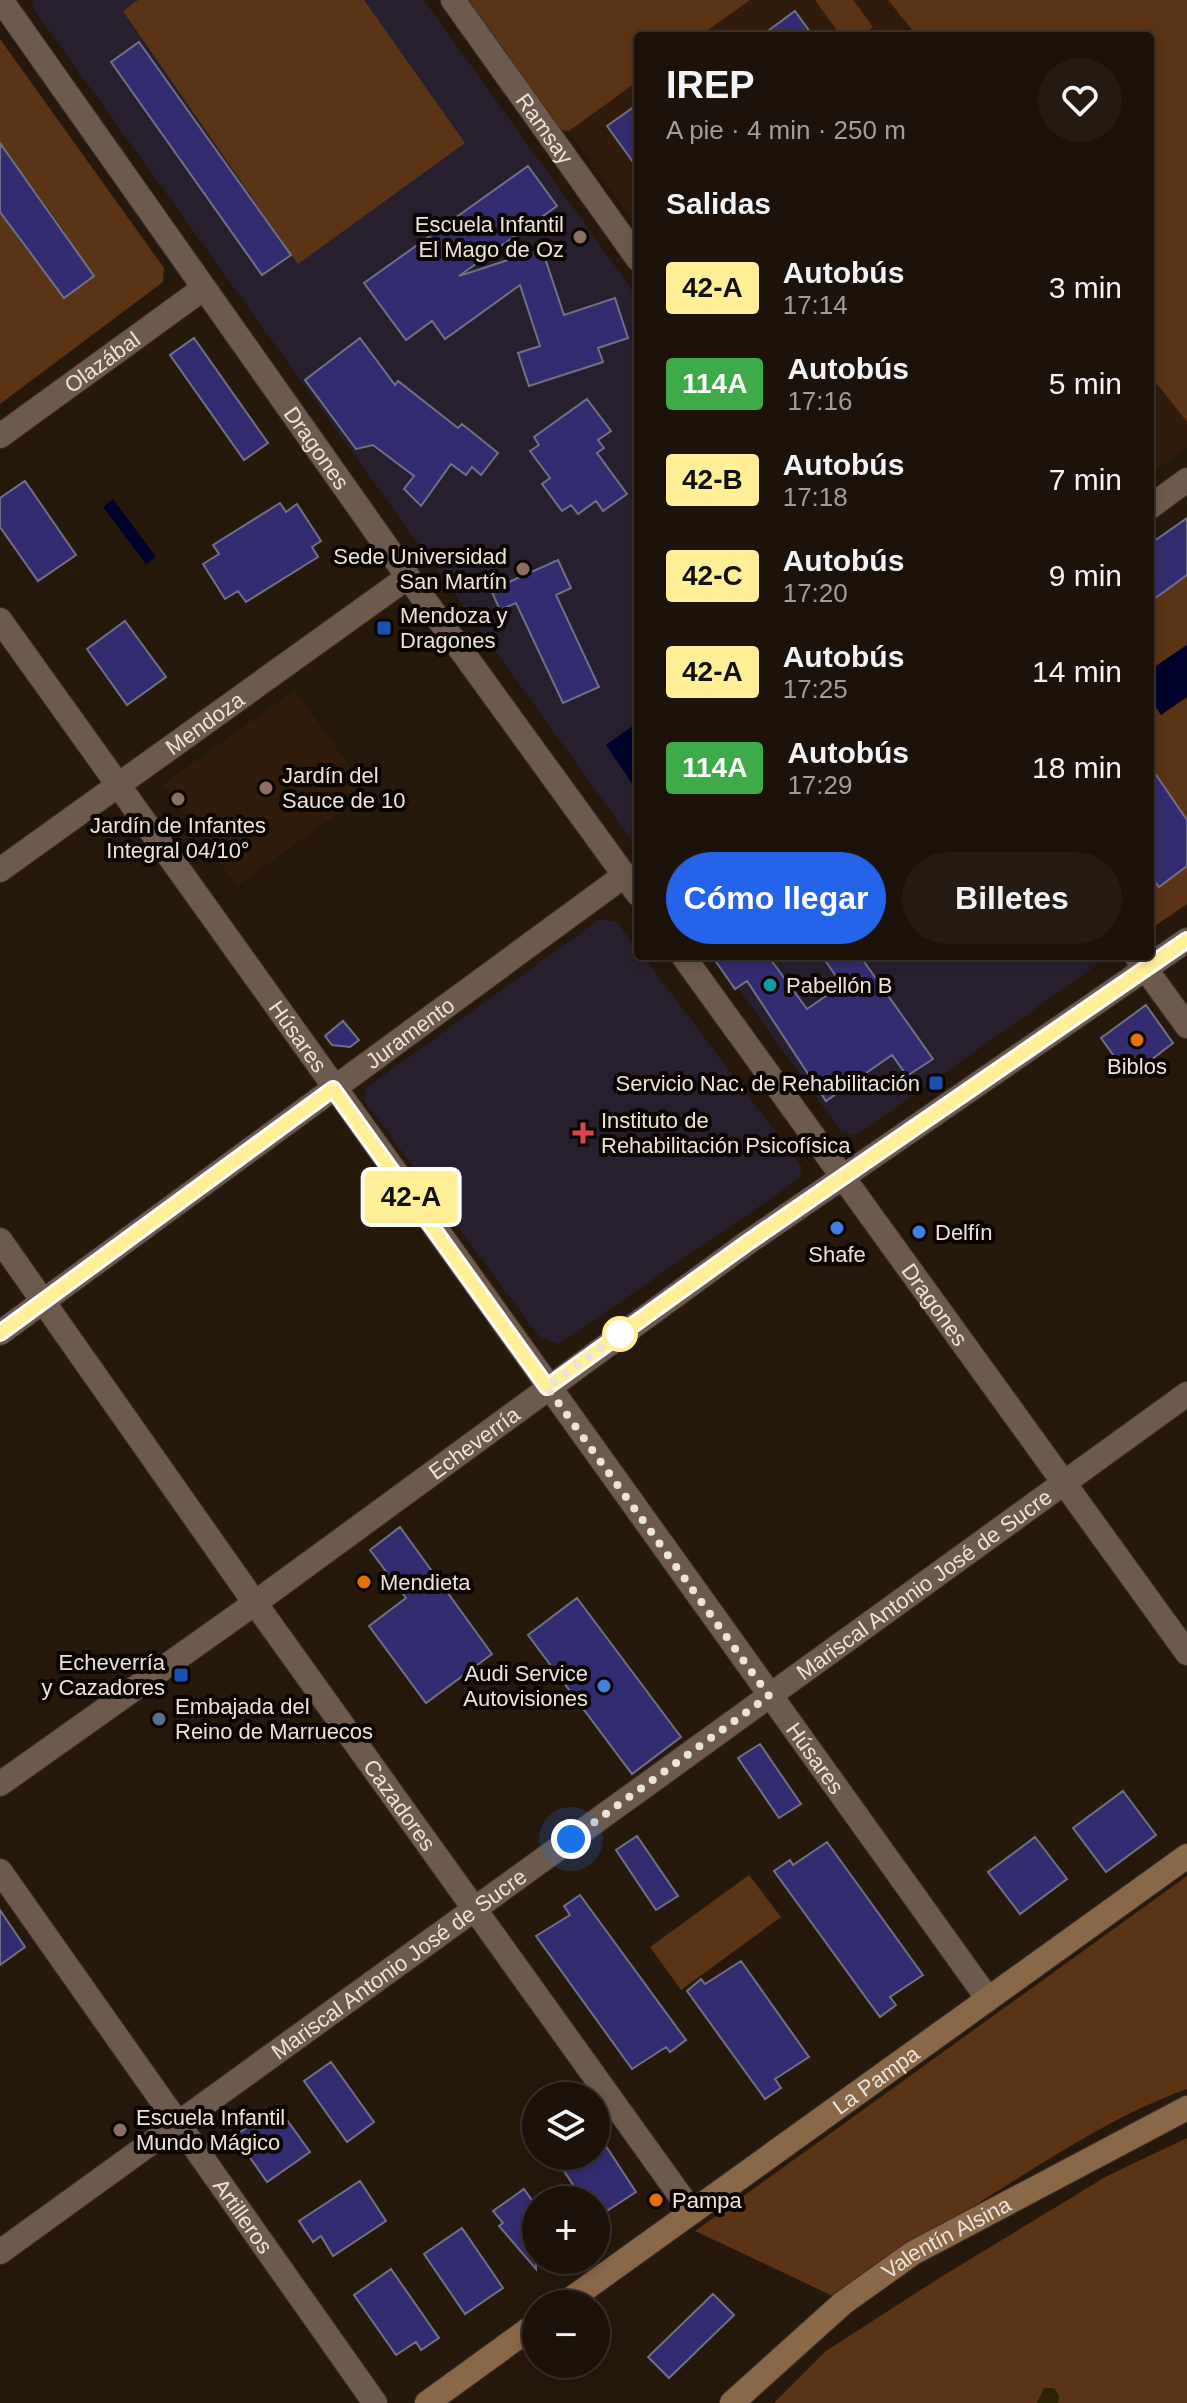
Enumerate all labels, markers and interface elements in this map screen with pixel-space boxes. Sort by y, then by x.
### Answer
button: heart [1038,58,1122,142]
text: IREP [666,64,755,106]
street label: Ramsay [511,88,578,169]
text: A pie · 4 min · 250 m [666,115,906,145]
text: Salidas [666,187,771,220]
place label: Escuela Infantil El Mago de Oz [415,212,564,262]
marker: Escuela Infantil El Mago de Oz [571,228,589,246]
text: Autobús [783,256,904,289]
text: 3 min [1049,271,1122,304]
text: 42-A [682,272,743,303]
text: 17:14 [783,290,848,320]
street label: Olazábal [59,326,144,398]
text: Autobús [787,352,909,385]
text: 5 min [1049,367,1122,400]
text: 114A [682,368,747,399]
text: 17:16 [787,386,852,416]
street label: Dragones [279,402,355,494]
text: Autobús [783,448,904,481]
text: 7 min [1049,463,1122,496]
text: 42-B [682,464,743,495]
text: 17:18 [783,482,848,512]
place label: Sede Universidad San Martín [333,544,507,594]
text: Autobús [783,544,904,577]
text: 9 min [1049,559,1122,592]
marker: Sede Universidad San Martín [514,560,532,578]
text: 42-C [682,560,743,591]
text: 17:20 [783,578,848,608]
place label: Mendoza y Dragones [400,603,508,653]
marker: Mendoza y Dragones [375,619,393,637]
text: Autobús [783,640,904,673]
text: 14 min [1032,655,1122,688]
text: 42-A [682,656,743,687]
text: 17:25 [783,674,848,704]
street label: Mendoza [161,686,249,760]
text: Autobús [787,736,909,769]
text: 18 min [1032,751,1122,784]
text: 114A [682,752,747,783]
place label: Jardín del Sauce de 10 [282,763,406,813]
text: 17:29 [787,770,852,800]
marker: Jardín del Sauce de 10 [257,779,275,797]
marker: Jardín de Infantes Integral 04/10° [169,790,187,808]
place label: Jardín de Infantes Integral 04/10° [90,813,266,863]
button: Cómo llegar [666,852,886,944]
button: Billetes [902,852,1122,944]
place label: Pabellón B [786,973,892,998]
marker: Pabellón B [761,976,779,994]
street label: Juramento [360,992,459,1074]
street label: Húsares [264,996,332,1077]
marker: Biblos [1128,1031,1146,1049]
place label: Biblos [1107,1054,1167,1079]
place label: Servicio Nac. de Rehabilitación [616,1071,920,1096]
marker: Servicio Nac. de Rehabilitación [927,1074,945,1092]
place label: Instituto de Rehabilitación Psicofísica [601,1108,851,1158]
marker: Instituto de Rehabilitación Psicofísica [572,1122,594,1144]
line badge: 42-A [355,1171,467,1223]
text: 42-A [381,1181,441,1212]
marker: Shafe [828,1219,846,1237]
place label: Delfín [935,1220,992,1245]
marker: Delfín [910,1223,928,1241]
place label: Shafe [808,1242,866,1267]
street label: Dragones [897,1258,973,1350]
unlabelled marker [603,1317,637,1351]
street label: Echeverría [424,1401,525,1484]
street label: Mariscal Antonio José de Sucre [792,1484,1056,1685]
place label: Mendieta [380,1570,471,1595]
marker: Mendieta [355,1573,373,1591]
place label: Echeverría y Cazadores [41,1650,166,1700]
place label: Audi Service Autovisiones [463,1661,588,1711]
marker: Echeverría y Cazadores [172,1666,190,1684]
marker: Audi Service Autovisiones [595,1677,613,1695]
place label: Embajada del Reino de Marruecos [175,1694,373,1744]
marker: Embajada del Reino de Marruecos [150,1710,168,1728]
street label: Húsares [781,1717,849,1799]
street label: Cazadores [359,1754,441,1855]
your location [551,1819,591,1859]
street label: Mariscal Antonio José de Sucre [266,1863,531,2064]
street label: La Pampa [828,2040,924,2119]
map controls [522,2082,610,2378]
button: layers [522,2082,610,2170]
place label: Escuela Infantil Mundo Mágico [136,2105,285,2155]
marker: Escuela Infantil Mundo Mágico [111,2121,129,2139]
street label: Artilleros [208,2174,278,2258]
button: + [522,2186,610,2274]
place label: Pampa [672,2188,742,2213]
marker: Pampa [647,2191,665,2209]
street label: Valentín Alsina [877,2191,1016,2284]
button: − [522,2290,610,2378]

